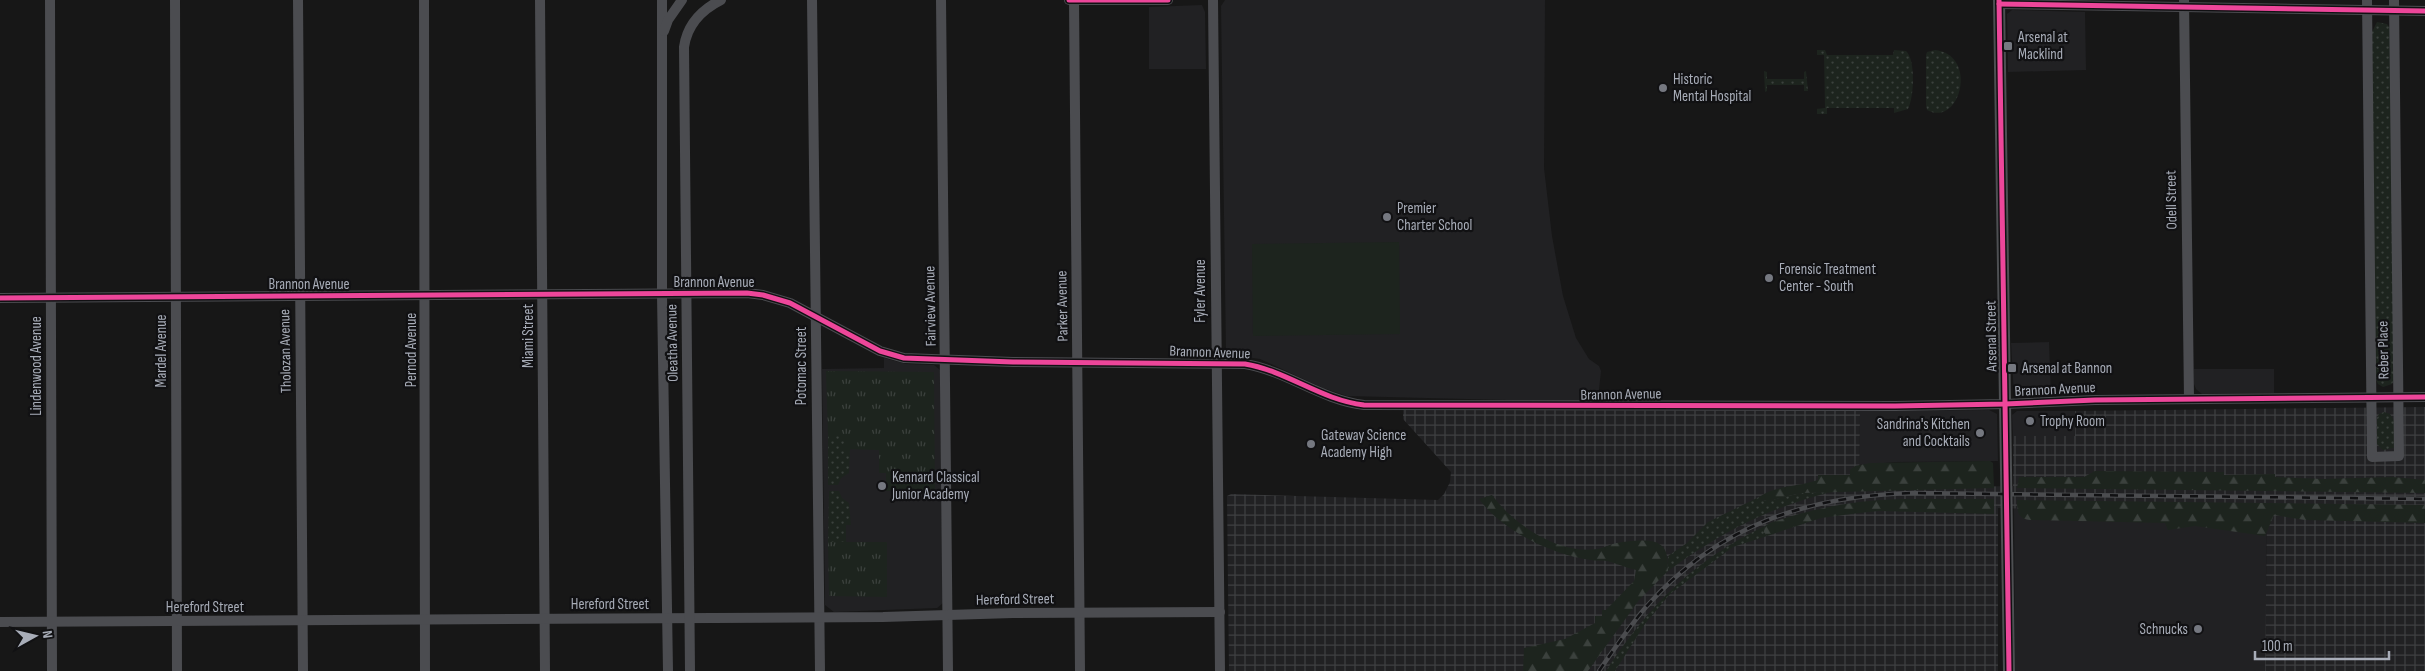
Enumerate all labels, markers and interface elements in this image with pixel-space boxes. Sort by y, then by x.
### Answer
place label: Arsenal at Macklind [2017,28,2068,64]
marker: Arsenal at Macklind [2002,40,2014,52]
place label: Historic Mental Hospital [1673,70,1751,106]
marker: Historic Mental Hospital [1657,82,1669,94]
street label: Odell Street [2161,170,2182,230]
place label: Premier Charter School [1397,199,1472,235]
marker: Premier Charter School [1381,211,1393,223]
street label: Fyler Avenue [1191,259,1210,323]
place label: Forensic Treatment Center - South [1779,260,1876,296]
street label: Fairview Avenue [920,266,941,346]
street label: Parker Avenue [1052,270,1073,342]
marker: Forensic Treatment Center - South [1763,272,1775,284]
street label: Brannon Avenue [673,273,755,292]
street label: Brannon Avenue [268,275,350,294]
street label: Arsenal Street [1981,300,2002,373]
street label: Miami Street [519,304,538,368]
street label: Oleatha Avenue [662,304,683,382]
street label: Tholozan Avenue [275,309,296,393]
street label: Pernod Avenue [402,313,421,387]
street label: Mardel Avenue [152,315,171,387]
street label: Lindenwood Avenue [27,316,46,416]
street label: Reber Place [2373,321,2394,379]
street label: Potomac Street [792,326,811,405]
street label: Brannon Avenue [1169,342,1251,363]
place label: Arsenal at Bannon [2021,359,2112,378]
marker: Arsenal at Bannon [2006,362,2018,374]
street label: Brannon Avenue [2014,378,2096,401]
street label: Brannon Avenue [1580,384,1662,405]
place label: Trophy Room [2040,412,2105,431]
place label: Sandrina's Kitchen and Cocktails [1877,415,1970,451]
marker: Trophy Room [2024,415,2036,427]
place label: Gateway Science Academy High [1320,426,1406,462]
marker: Sandrina's Kitchen and Cocktails [1974,427,1986,439]
marker: Gateway Science Academy High [1305,438,1317,450]
place label: Kennard Classical Junior Academy [891,468,979,504]
marker: Kennard Classical Junior Academy [876,480,888,492]
street label: Hereford Street [976,589,1055,610]
street label: Hereford Street [571,595,650,614]
street label: Hereford Street [166,598,245,617]
north arrow [10,611,60,661]
place label: Schnucks [2140,620,2188,639]
marker: Schnucks [2192,623,2204,635]
scale bar [2255,628,2389,660]
text: N [38,629,56,639]
text: 100 m [2262,637,2293,656]

